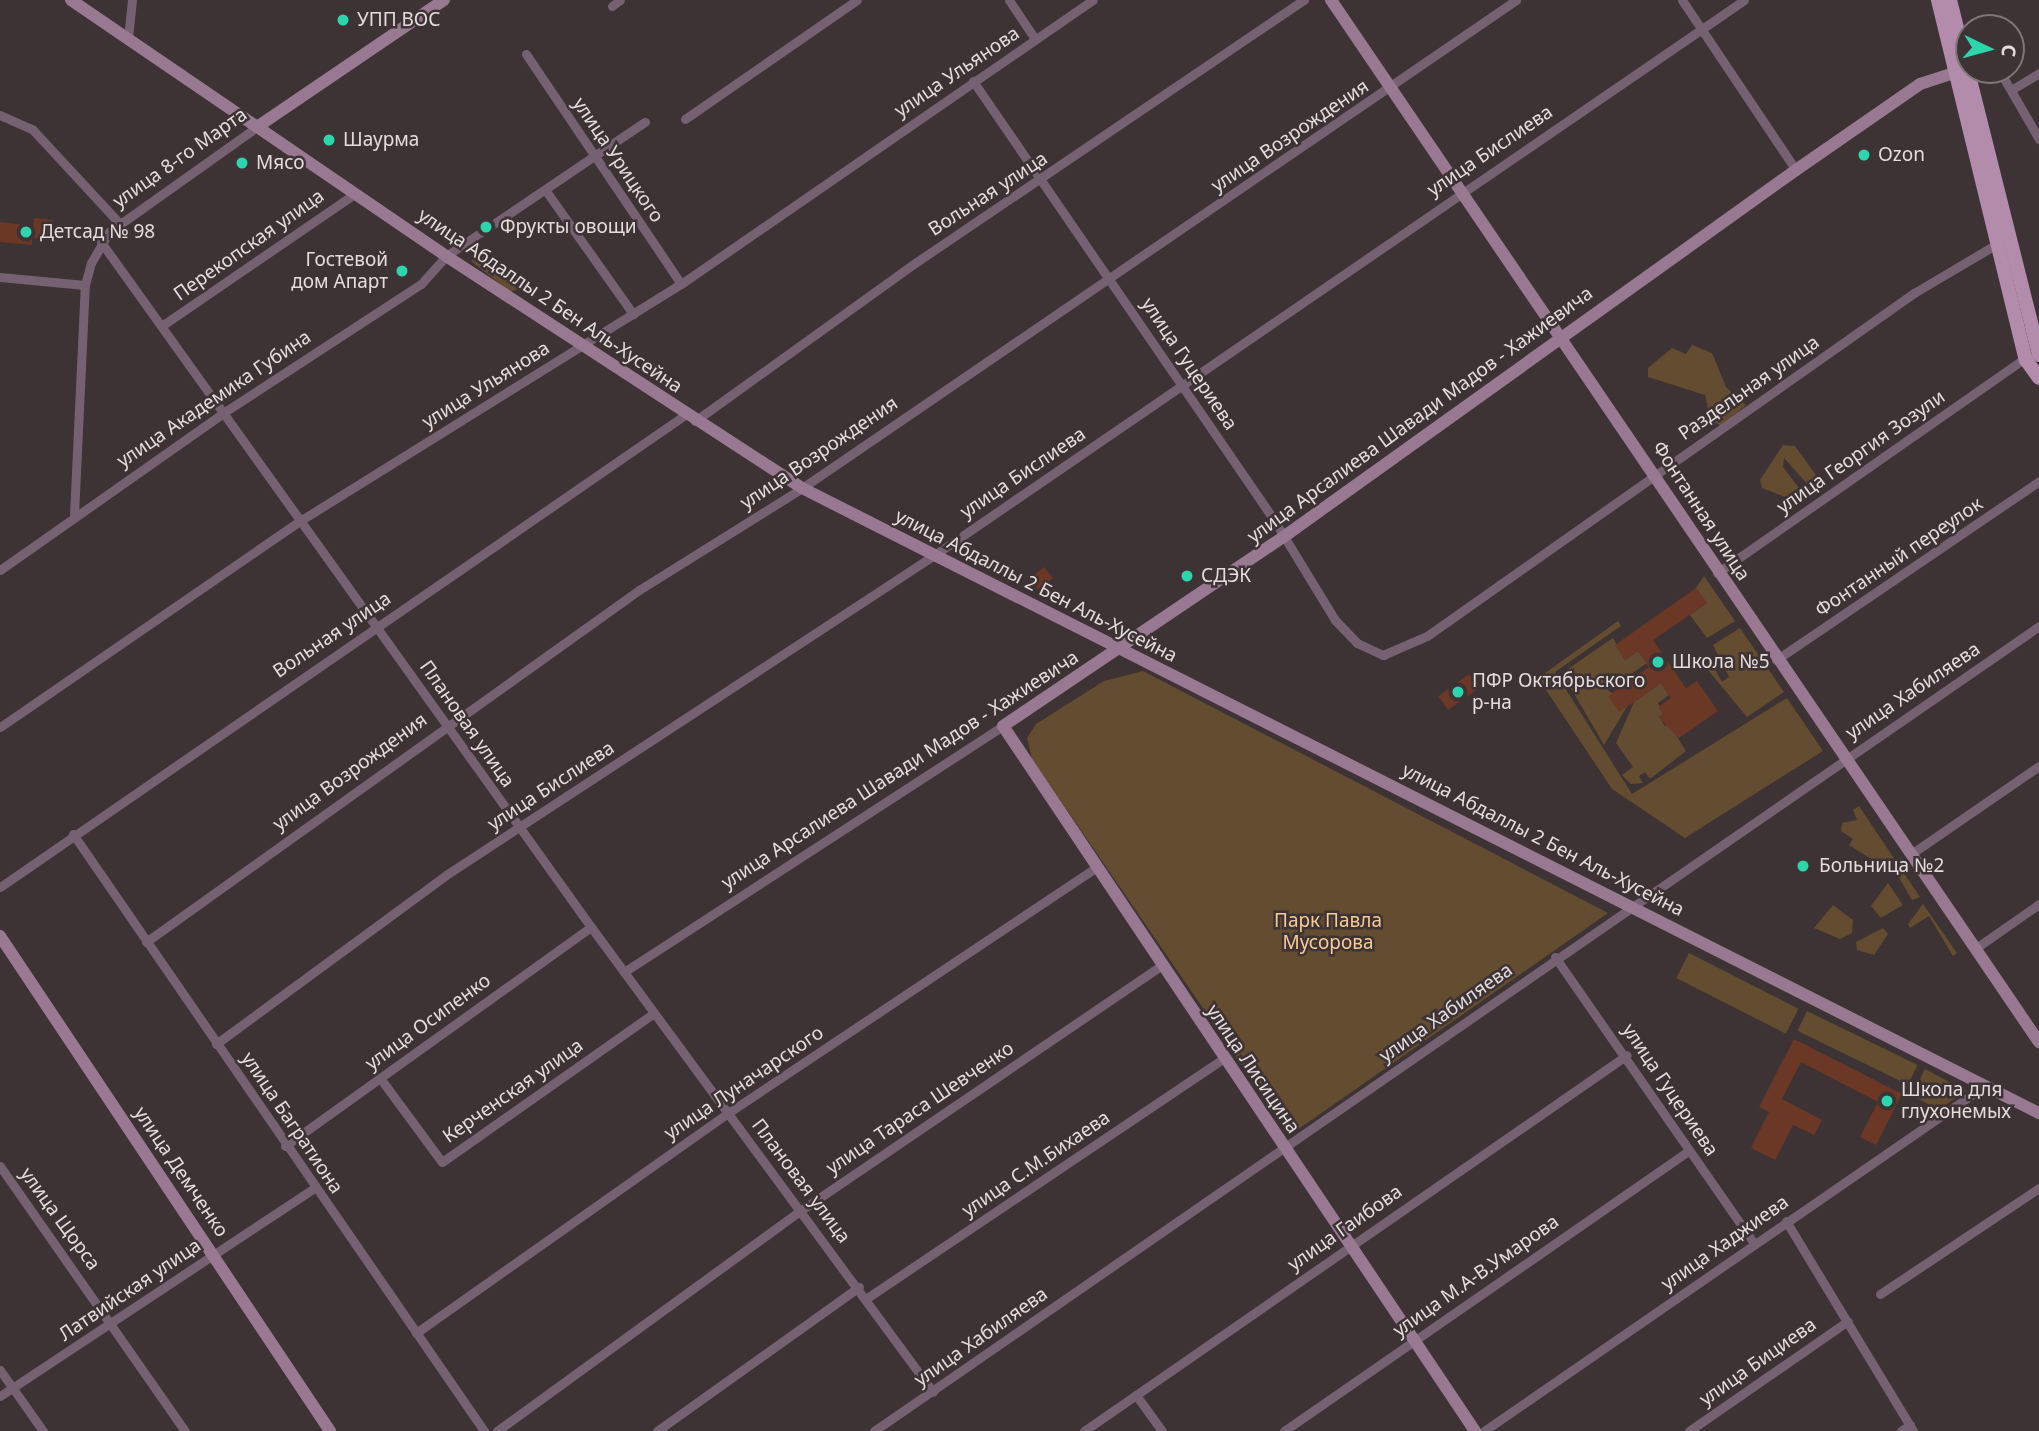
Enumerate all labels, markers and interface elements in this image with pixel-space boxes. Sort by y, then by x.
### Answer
place label: УПП ВОС [357,9,440,31]
marker: УПП ВОС [335,12,351,28]
north arrow [1955,14,2025,84]
street label: улица Ульянова [890,22,1024,122]
text: С [1995,43,2022,58]
street label: улица Возрождения [1207,75,1373,197]
street label: улица Урицкого [568,93,668,227]
street label: улица Бислиева [1423,101,1557,201]
street label: улица 8-го Марта [108,103,252,213]
place label: Шаурма [343,129,419,151]
marker: Шаурма [321,132,337,148]
place label: Ozon [1878,144,1925,166]
street label: Вольная улица [924,147,1052,241]
marker: Ozon [1856,147,1872,163]
place label: Мясо [256,152,305,174]
marker: Мясо [234,155,250,171]
street label: Перекопская улица [169,185,329,305]
street label: улица Абдаллы 2 Бен Аль-Хусейна [414,204,686,398]
place label: Фрукты овощи [500,216,637,238]
marker: Фрукты овощи [478,219,494,235]
place label: Детсад № 98 [40,221,155,243]
marker: Детсад № 98 [18,224,34,240]
place label: Гостевой дом Апарт [291,249,388,293]
marker: Гостевой дом Апарт [394,263,410,279]
street label: улица Арсалиева Шавади Мадов - Хажиевича [1243,282,1597,548]
street label: улица Гуцериева [1136,293,1242,435]
street label: улица Академика Губина [113,325,315,473]
street label: Раздельная улица [1674,331,1824,445]
street label: улица Ульянова [418,337,554,433]
street label: улица Георгия Зозули [1773,385,1949,519]
street label: улица Возрождения [736,392,902,514]
street label: улица Бислиева [956,423,1090,523]
street label: Фонтанная улица [1647,437,1755,585]
street label: Фонтанный переулок [1811,492,1987,622]
street label: улица Абдаллы 2 Бен Аль-Хусейна [891,505,1181,667]
place label: СДЭК [1201,565,1251,587]
marker: СДЭК [1179,568,1195,584]
street label: Вольная улица [269,587,395,683]
street label: улица Хабиляева [1841,638,1985,744]
street label: улица Арсалиева Шавади Мадов - Хажиевича [717,646,1083,894]
place label: Школа №5 [1672,651,1770,673]
marker: Школа №5 [1650,654,1666,670]
street label: Плановая улица [415,656,519,792]
place label: ПФР Октябрьского р-на [1472,670,1645,714]
marker: ПФР Октябрьского р-на [1450,684,1466,700]
street label: улица Возрождения [268,708,432,836]
street label: улица Бислиева [483,737,619,835]
street label: улица Абдаллы 2 Бен Аль-Хусейна [1398,759,1688,921]
place label: Больница №2 [1819,855,1944,877]
marker: Больница №2 [1793,856,1813,876]
park label: Парк Павла Мусорова [1274,910,1382,954]
street label: улица Хабиляева [1375,959,1517,1067]
street label: улица Осипенко [361,969,495,1075]
street label: улица Лисицина [1201,1000,1305,1138]
street label: улица Гуцериева [1617,1019,1723,1161]
street label: улица Луначарского [660,1021,828,1145]
street label: Керченская улица [438,1034,588,1148]
street label: улица Тараса Шевченко [822,1037,1018,1179]
street label: улица Багратиона [236,1048,348,1198]
place label: Школа для глухонемых [1901,1079,2011,1123]
marker: Школа для глухонемых [1879,1093,1895,1109]
street label: улица Демченко [129,1103,233,1241]
street label: улица С.М.Бихаева [958,1106,1114,1222]
street label: Плановая улица [747,1114,855,1248]
street label: улица Щорса [15,1163,105,1275]
street label: улица Гаибова [1284,1180,1406,1276]
street label: улица Хаджиева [1657,1191,1793,1295]
street label: улица М.А-В.Умарова [1389,1210,1563,1342]
street label: Латвийская улица [55,1234,205,1346]
street label: улица Хабиляева [910,1283,1052,1391]
street label: улица Бициева [1695,1313,1821,1411]

